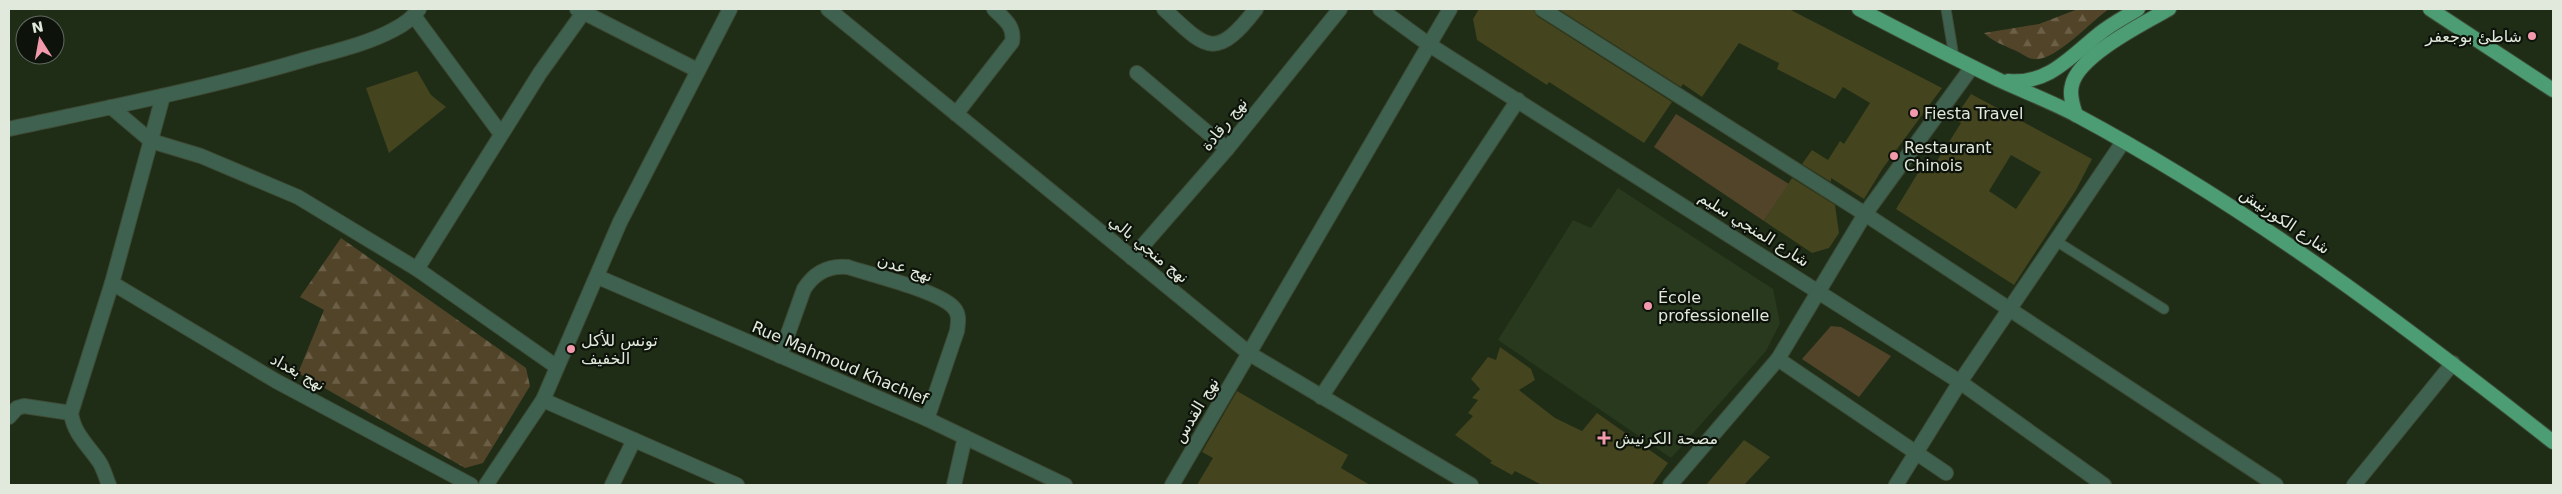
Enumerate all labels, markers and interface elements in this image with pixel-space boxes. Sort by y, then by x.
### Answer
north arrow [15,15,65,65]
text: N [30,18,45,36]
place label: شاطئ بوجعفر [2424,27,2522,47]
marker: شاطئ بوجعفر [2526,30,2538,42]
street label: نهج رقادة [1197,94,1252,155]
place label: Fiesta Travel [1924,104,2023,123]
marker: Fiesta Travel [1908,107,1920,119]
place label: Restaurant Chinois [1904,138,1992,175]
marker: Restaurant Chinois [1888,150,1900,162]
street label: شارع الكورنيش [2236,184,2334,259]
street label: شارع المنجي سليم [1695,187,1813,272]
street label: نهج منجي بالي [1105,211,1193,288]
street label: نهج عدن [875,250,935,287]
place label: École professionelle [1658,288,1769,325]
marker: École professionelle [1642,300,1654,312]
street label: Rue Mahmoud Khachlef [749,317,931,409]
place label: تونس للأكل الخفيف [581,330,658,368]
marker: تونس للأكل الخفيف [565,343,577,355]
street label: نهج بغداد [267,349,329,396]
street label: نهج القدس [1169,374,1224,447]
place label: مصحة الكرنيش [1615,429,1718,449]
marker: مصحة الكرنيش [1597,431,1611,445]

